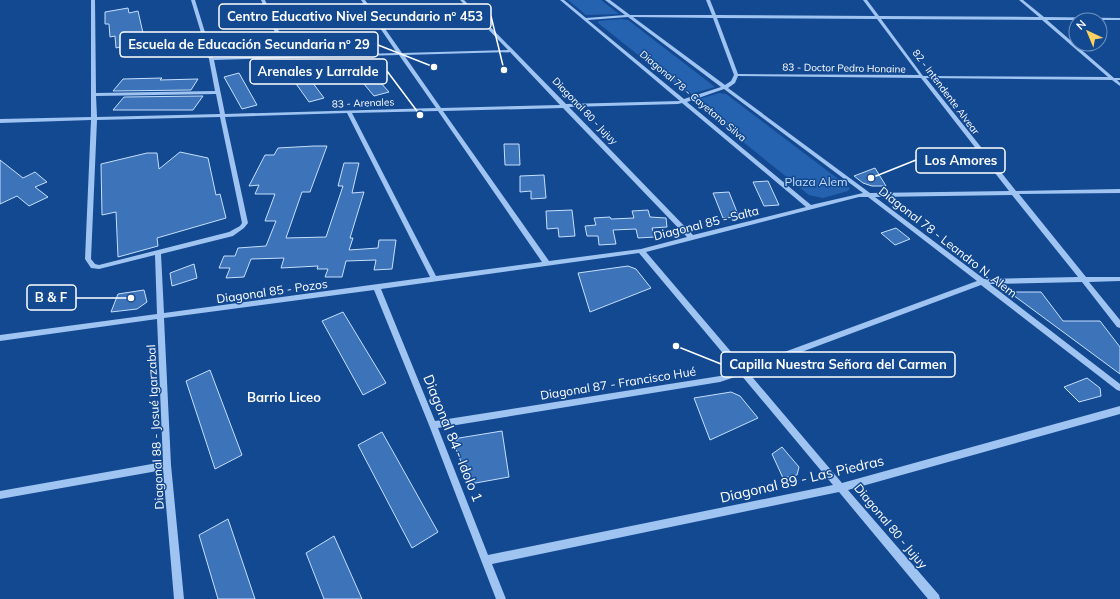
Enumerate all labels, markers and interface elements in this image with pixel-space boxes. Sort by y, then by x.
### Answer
callout: Centro Educativo Nivel Secundario nº 453 [219,4,491,29]
text: Centro Educativo Nivel Secundario nº 453 [227,8,483,24]
north arrow [1068,12,1108,52]
text: N [1073,17,1089,33]
callout: Escuela de Educación Secundaria nº 29 [120,32,378,57]
text: Escuela de Educación Secundaria nº 29 [128,36,370,52]
street label: 82 - Intendente Alvear [910,47,983,138]
street label: Diagonal 78 - Cayetano Silva [637,48,749,144]
callout: Arenales y Larralde [250,59,387,84]
street label: 83 - Doctor Pedro Honaine [782,60,906,76]
text: Arenales y Larralde [257,63,379,80]
street label: Diagonal 80 - Jujuy [550,75,621,148]
street label: 83 - Arenales [332,95,394,111]
callout: Los Amores [916,148,1005,173]
text: Los Amores [925,152,997,168]
park label: Plaza Alem [784,174,848,189]
street label: Diagonal 78 - Leandro N. Alem [876,183,1020,301]
street label: Diagonal 85 - Salta [652,203,760,243]
street label: Diagonal 85 - Pozos [215,276,329,306]
callout: B & F [27,285,76,310]
text: B & F [35,289,68,305]
street label: Diagonal 88 - Josué Igarzabal [143,344,167,510]
callout: Capilla Nuestra Señora del Carmen [721,352,955,377]
text: Capilla Nuestra Señora del Carmen [729,356,947,372]
street label: Diagonal 87 - Francisco Hué [539,363,697,403]
street label: Diagonal 84 - Idolo 1 [419,372,487,504]
district label: Barrio Liceo [247,389,321,405]
street label: Diagonal 89 - Las Piedras [718,451,886,507]
street label: Diagonal 80 - Jujuy [851,481,931,572]

